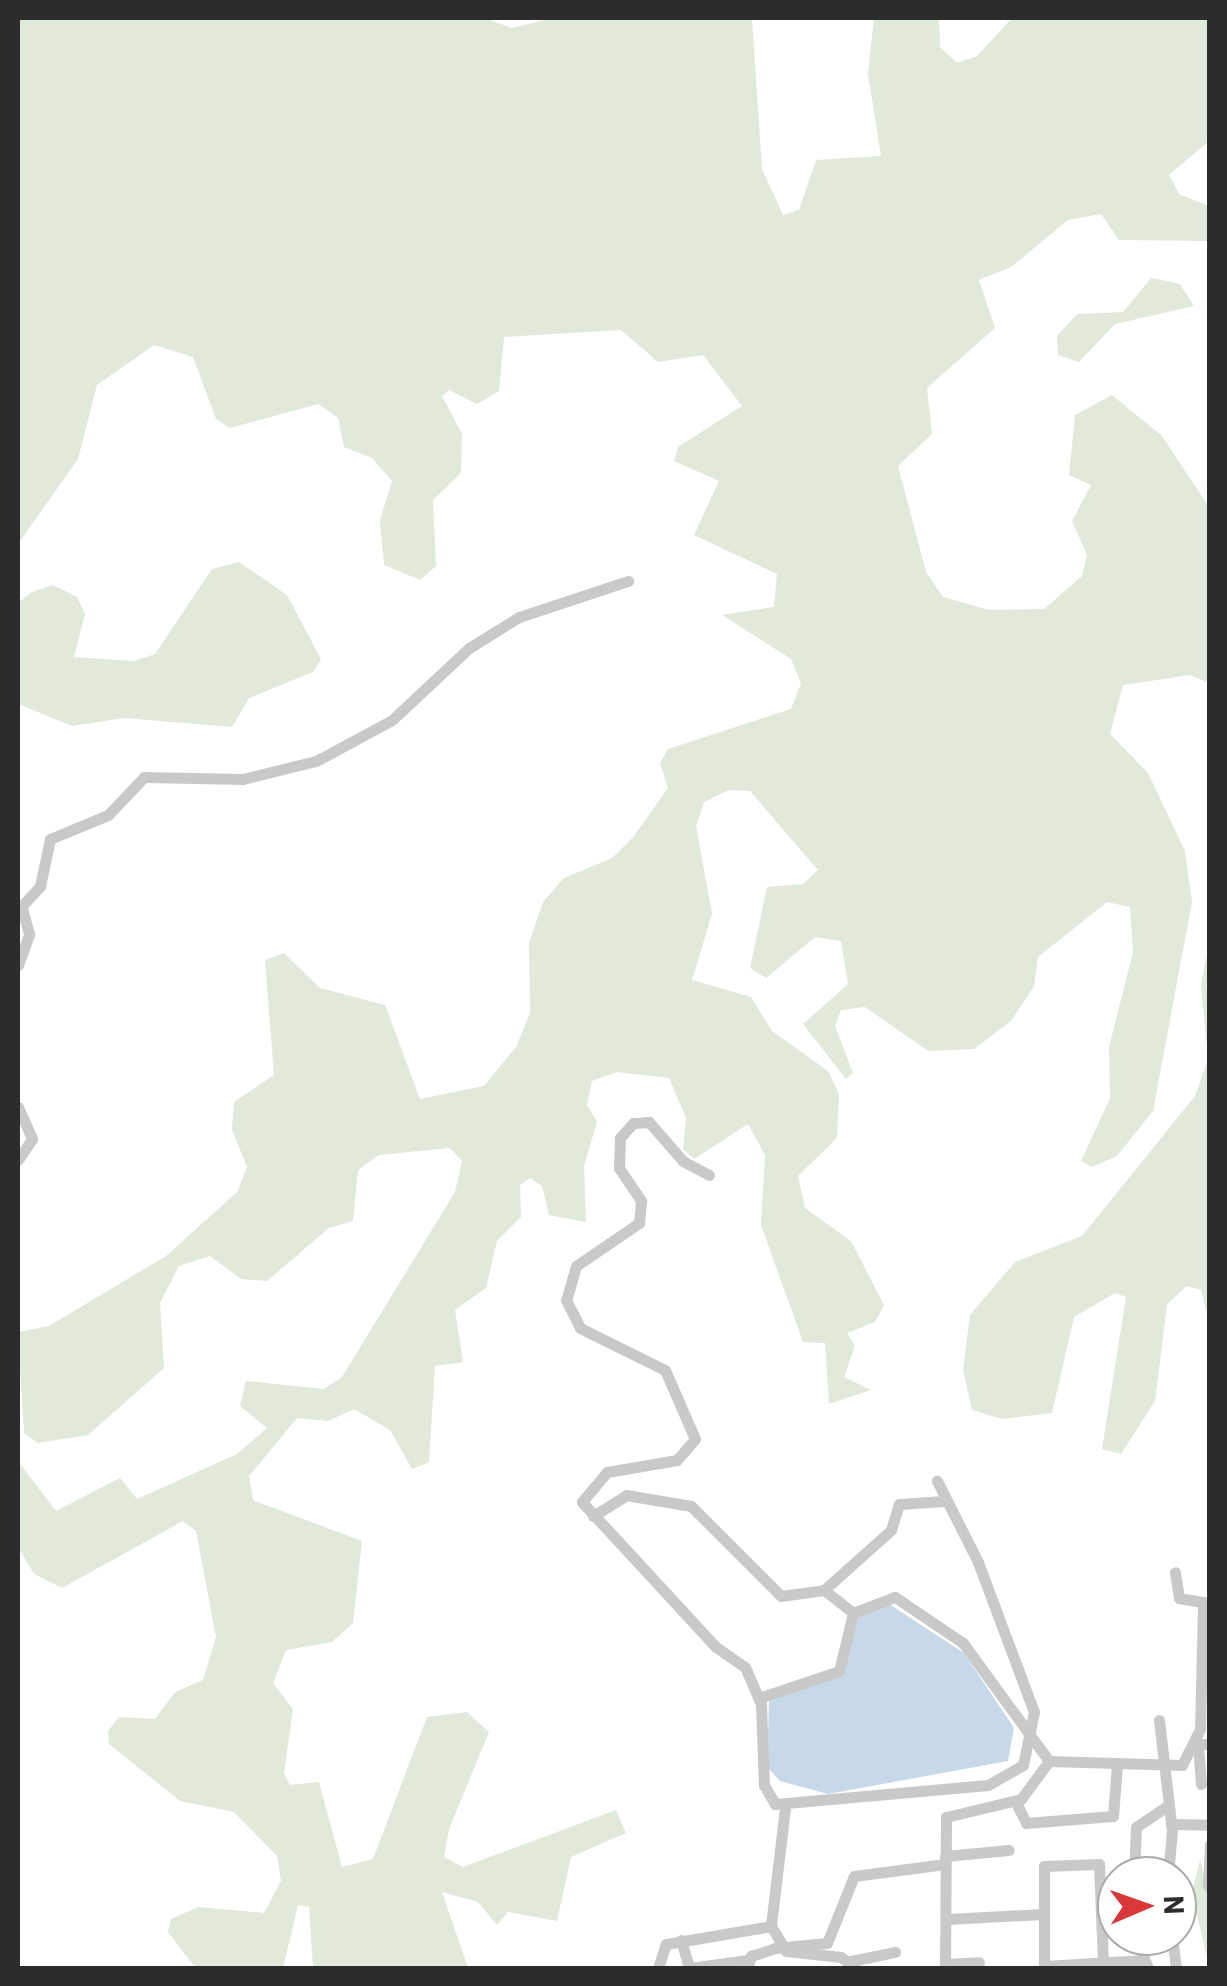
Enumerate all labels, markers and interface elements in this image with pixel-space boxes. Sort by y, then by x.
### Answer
north arrow [1097,1856,1197,1956]
text: N [1158,1895,1192,1915]

